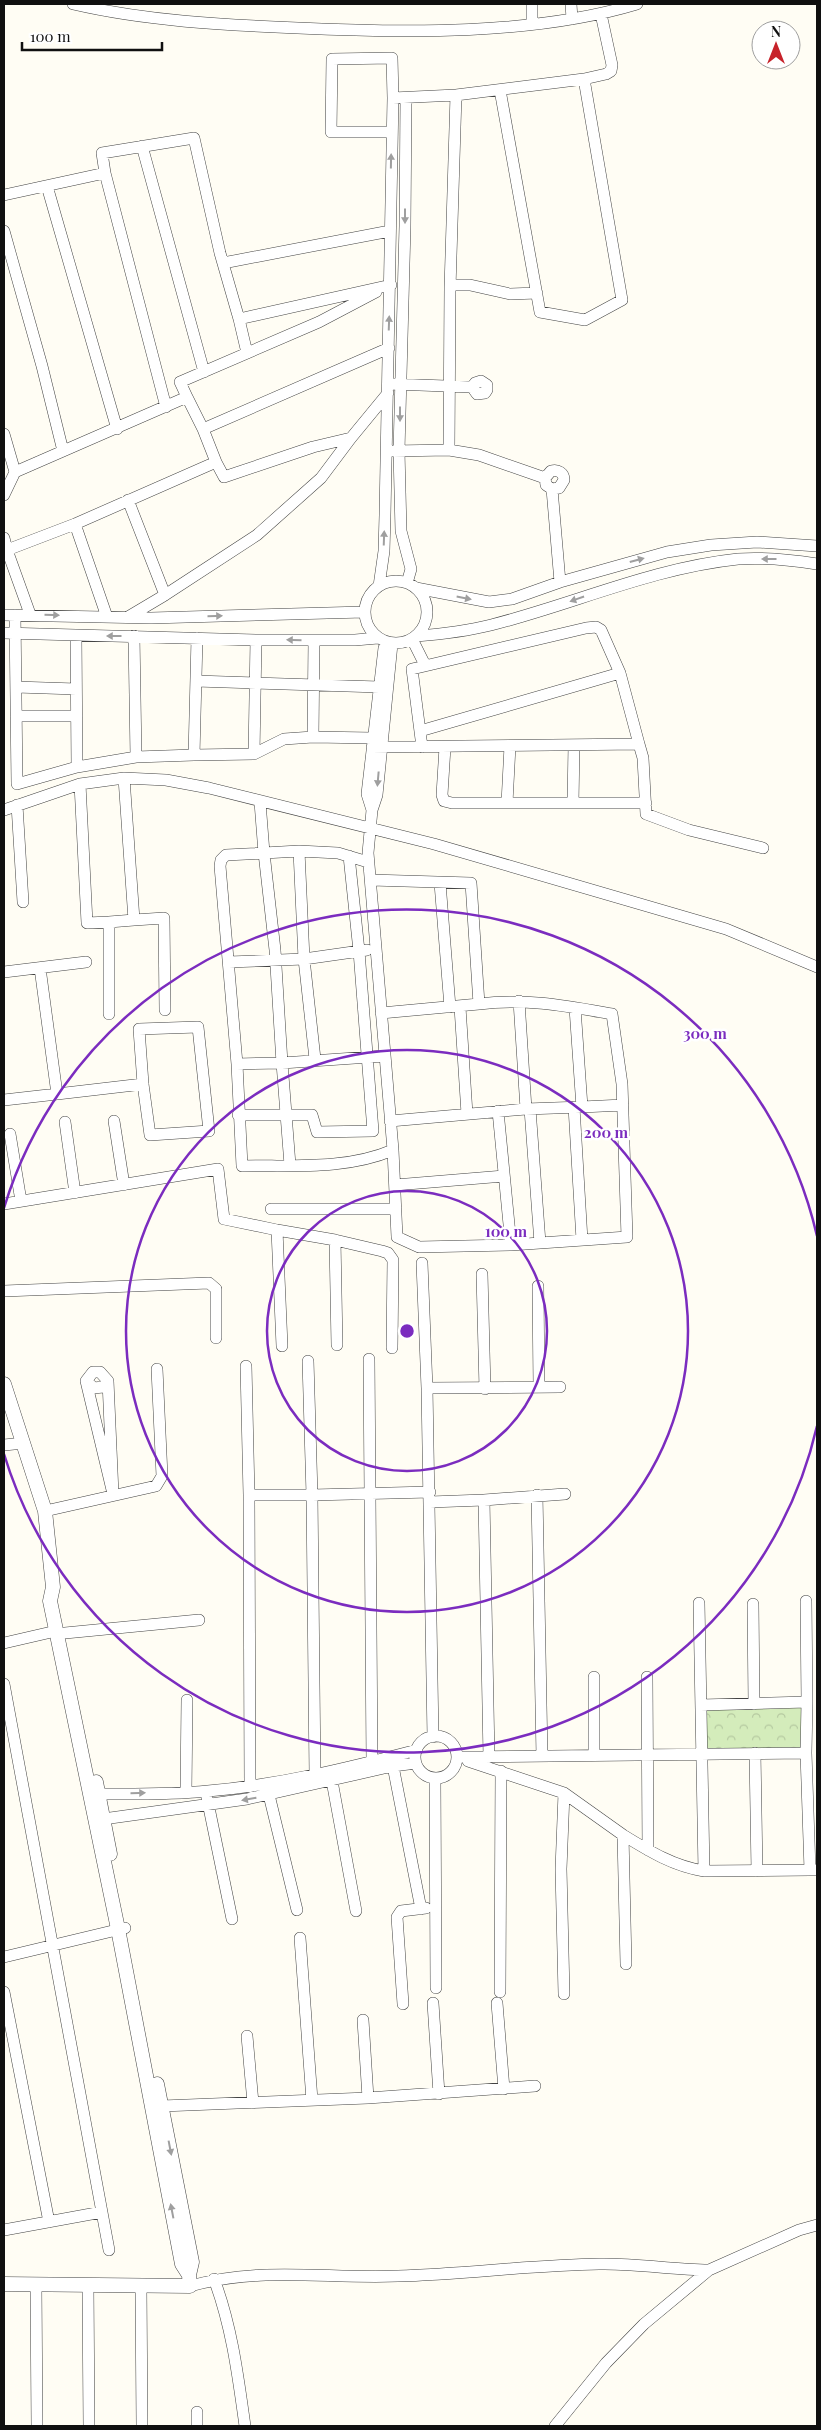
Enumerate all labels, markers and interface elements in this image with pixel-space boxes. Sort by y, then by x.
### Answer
scale bar [22,20,162,52]
north arrow [751,20,801,70]
text: N [771,22,781,41]
text: 100 m [30,26,71,46]
one-way arrow [387,152,395,168]
one-way arrow [401,209,409,225]
one-way arrow [386,315,394,331]
one-way arrow [396,406,404,422]
one-way arrow [381,530,389,546]
one-way arrow [761,555,777,563]
one-way arrow [629,556,644,564]
one-way arrow [456,595,472,603]
one-way arrow [569,596,584,603]
one-way arrow [45,612,61,620]
one-way arrow [207,612,223,620]
one-way arrow [106,632,122,640]
one-way arrow [286,636,302,644]
one-way arrow [374,771,382,787]
text: 300 m [683,1023,727,1043]
text: 200 m [584,1122,629,1142]
text: 100 m [485,1221,528,1241]
centre of rings [398,1322,416,1340]
one-way arrow [130,1789,146,1797]
one-way arrow [240,1795,256,1803]
one-way arrow [167,2140,175,2156]
one-way arrow [167,2203,175,2219]

